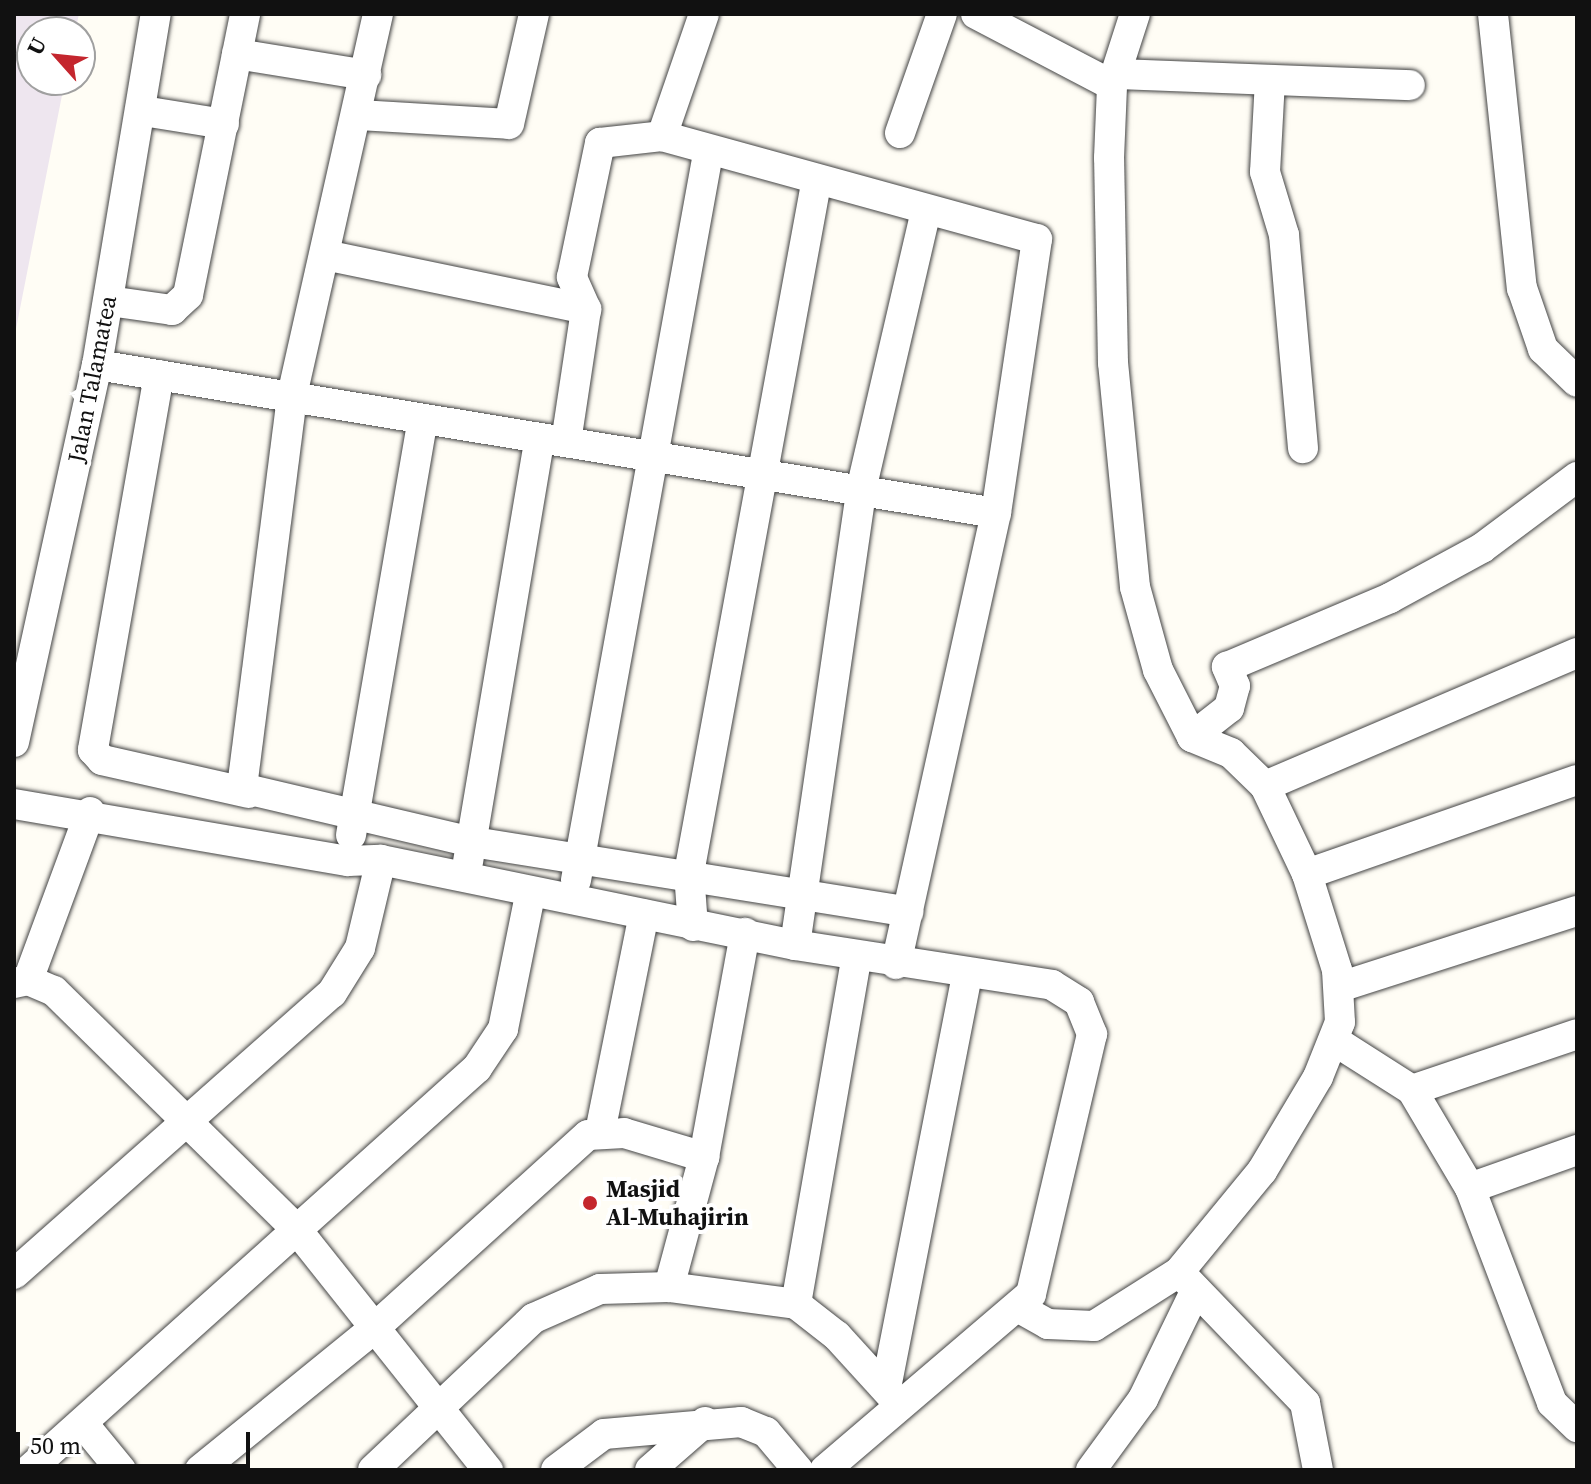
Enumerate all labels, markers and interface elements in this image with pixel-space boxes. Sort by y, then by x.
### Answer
north arrow [16,16,96,96]
text: U [19,32,53,60]
street label: Jalan Talamatea [62,293,122,465]
place label: Masjid Al-Muhajirin [606,1175,749,1231]
marker: Masjid Al-Muhajirin [581,1194,599,1212]
scale bar [20,1416,254,1466]
text: 50 m [30,1429,81,1462]

